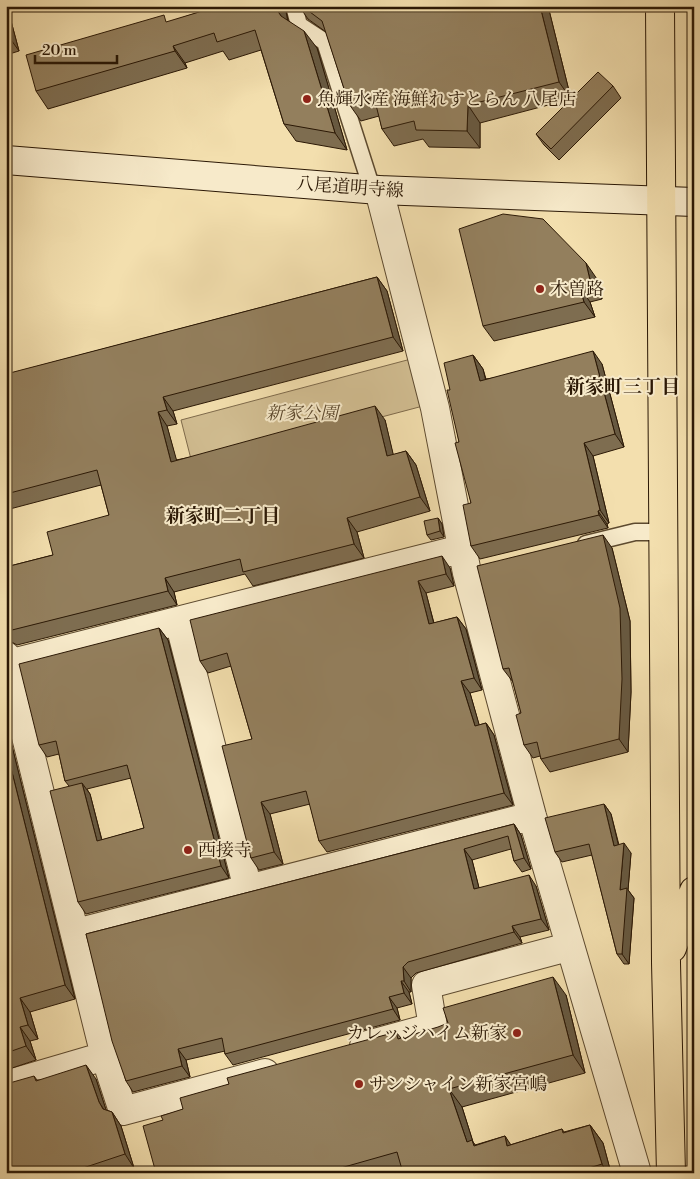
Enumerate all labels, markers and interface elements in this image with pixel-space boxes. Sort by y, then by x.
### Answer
scale bar [35,32,118,64]
text: 20 m [42,41,77,60]
place label: 魚輝水産 海鮮れすとらん 八尾店 [317,88,576,111]
marker: 魚輝水産 海鮮れすとらん 八尾店 [301,93,313,105]
street label: 八尾道明寺線 [295,172,405,203]
place label: 木曽路 [550,278,604,301]
marker: 木曽路 [534,283,546,295]
district label: 新家町三丁目 [566,375,680,399]
park label: 新家公園 [266,402,341,425]
district label: 新家町二丁目 [166,504,280,528]
place label: 西接寺 [198,839,252,862]
marker: 西接寺 [182,844,194,856]
place label: カレッジハイム新家 [346,1022,507,1045]
marker: カレッジハイム新家 [511,1027,523,1039]
place label: サンシャイン新家宮嶋 [369,1073,547,1096]
marker: サンシャイン新家宮嶋 [353,1078,365,1090]

